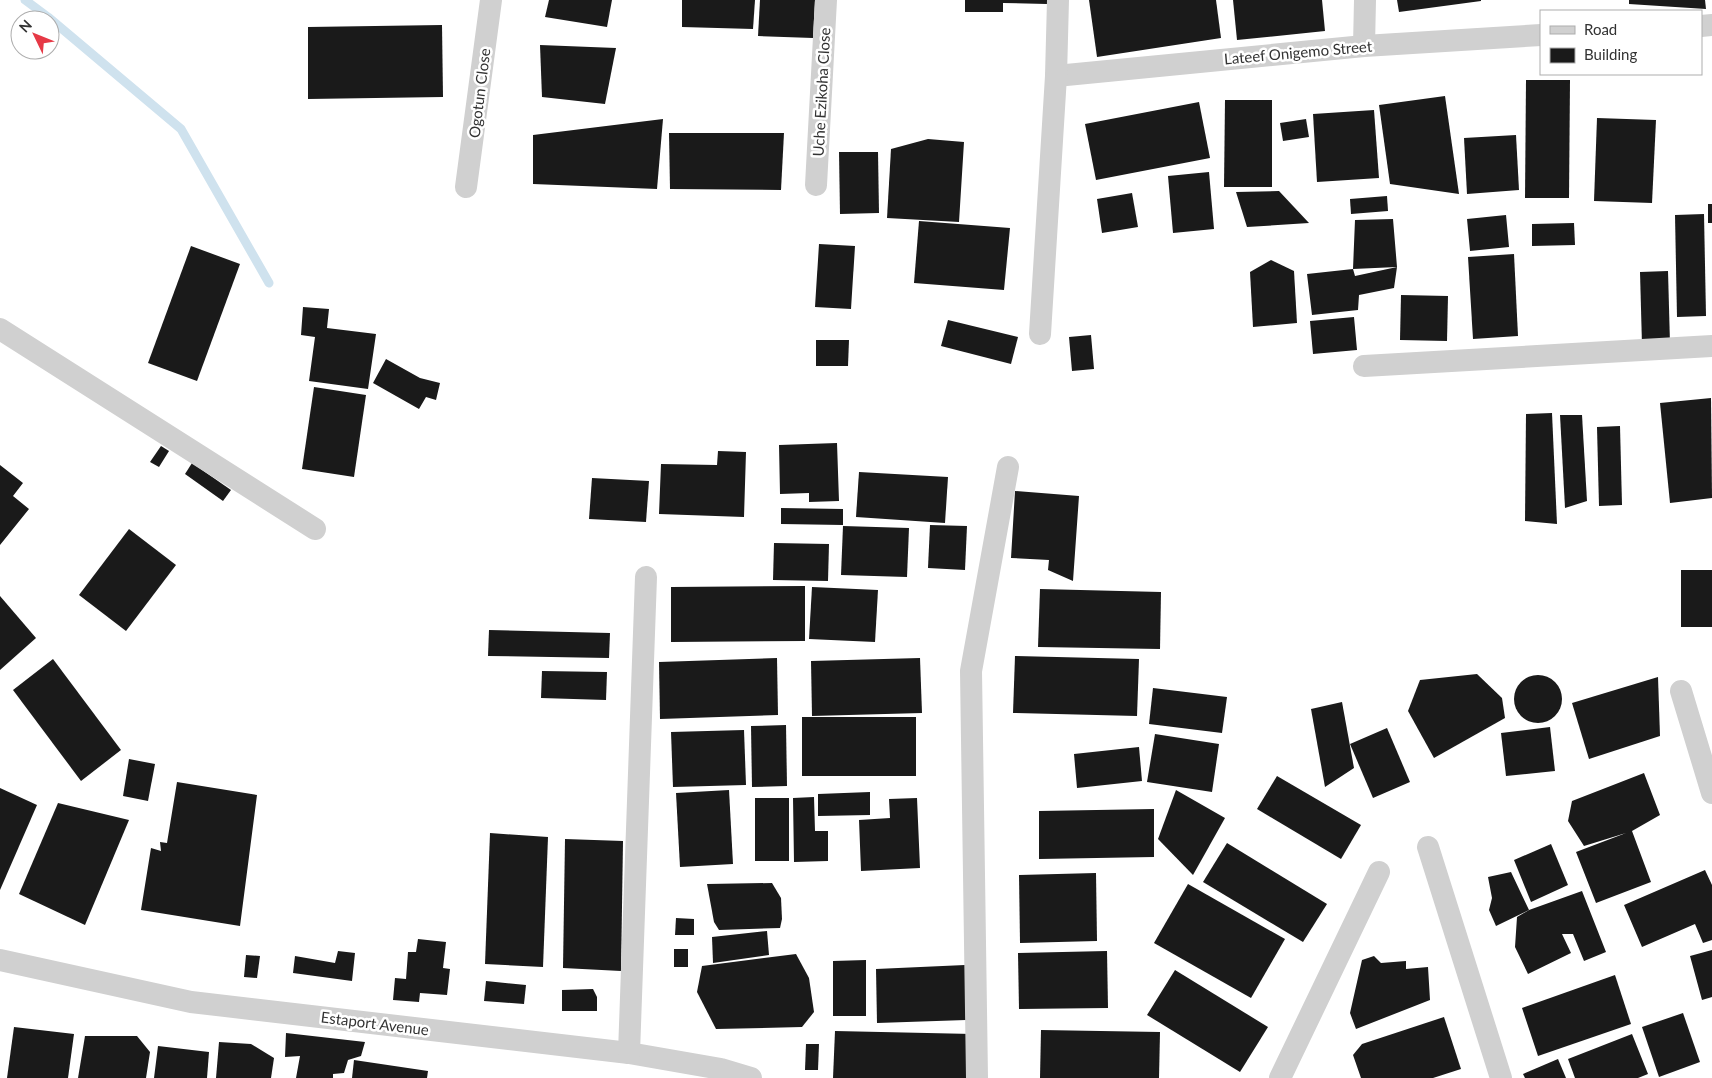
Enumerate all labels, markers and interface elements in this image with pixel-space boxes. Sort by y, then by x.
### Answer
north arrow [10,10,60,60]
legend [1540,10,1702,75]
text: N [15,16,35,36]
text: Road [1584,20,1617,38]
street label: Uche Ezikoha Close [809,27,833,157]
street label: Lateef Onigemo Street [1223,37,1373,67]
text: Building [1584,45,1637,63]
street label: Ogotun Close [465,47,493,139]
street label: Estaport Avenue [320,1007,430,1039]

